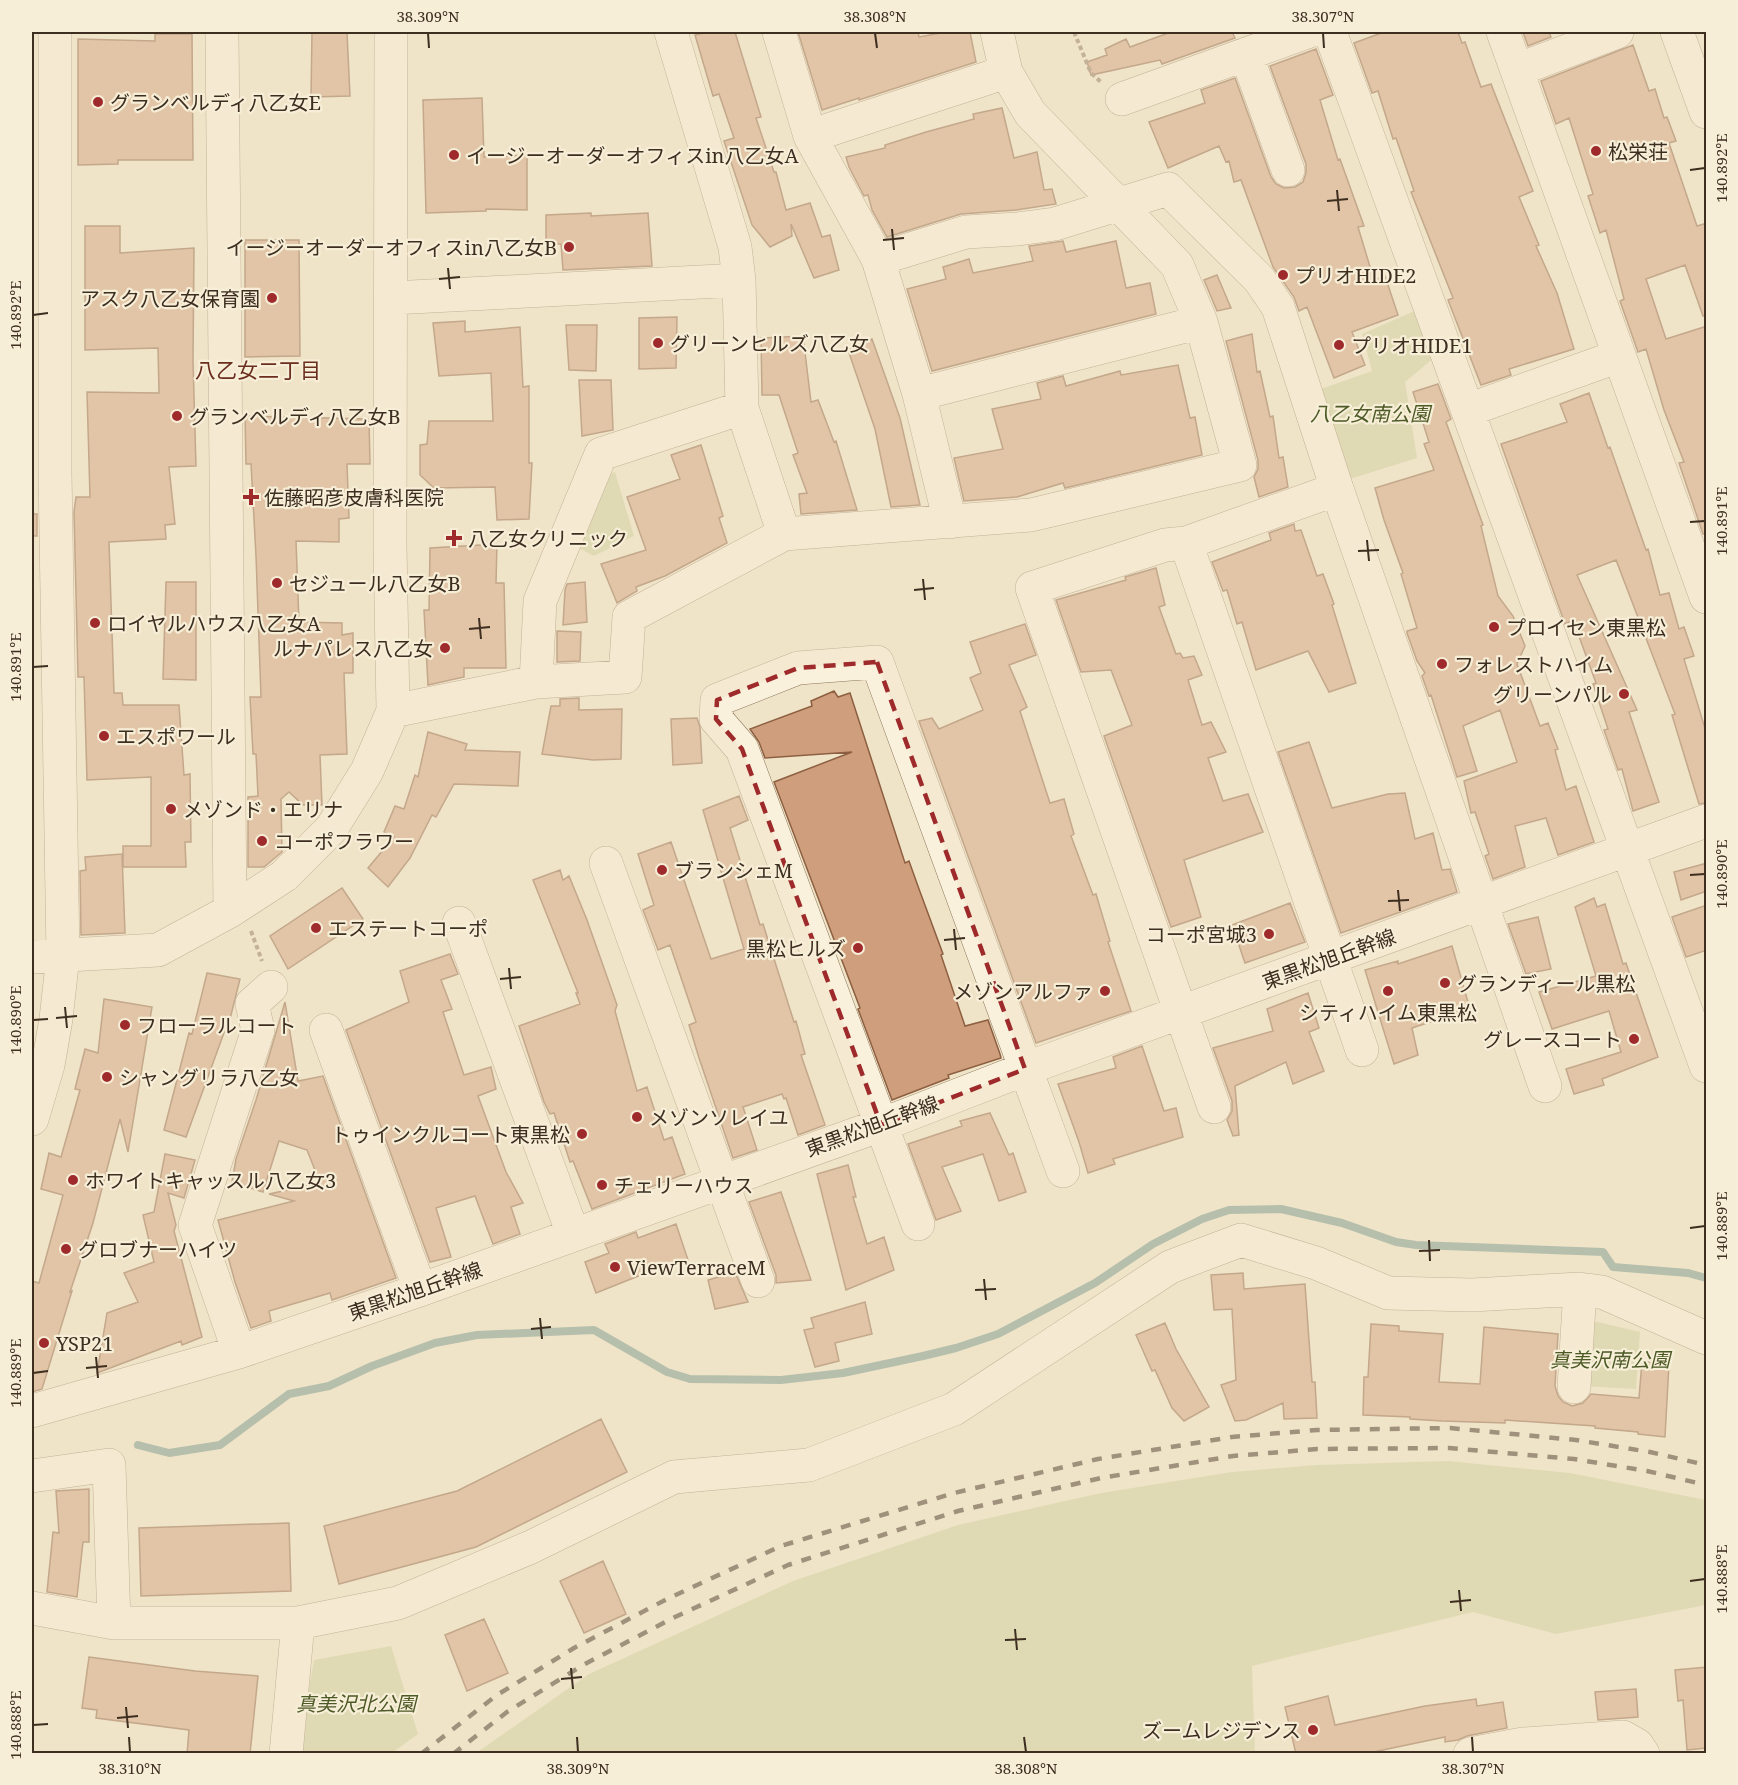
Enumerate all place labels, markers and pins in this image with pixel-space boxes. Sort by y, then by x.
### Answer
place label: グランベルディ八乙女E [110,89,321,116]
marker: グランベルディ八乙女E [91,95,105,109]
place label: 松栄荘 [1608,138,1668,165]
place label: イージーオーダーオフィスin八乙女A [466,142,799,169]
marker: 松栄荘 [1589,144,1603,158]
marker: イージーオーダーオフィスin八乙女A [447,148,461,162]
place label: イージーオーダーオフィスin八乙女B [225,234,557,261]
marker: イージーオーダーオフィスin八乙女B [562,240,576,254]
place label: プリオHIDE2 [1295,262,1416,289]
marker: プリオHIDE2 [1276,268,1290,282]
place label: アスク八乙女保育園 [80,285,260,312]
marker: アスク八乙女保育園 [265,291,279,305]
place label: グリーンヒルズ八乙女 [670,330,869,357]
place label: プリオHIDE1 [1351,332,1472,359]
marker: グリーンヒルズ八乙女 [651,336,665,350]
marker: プリオHIDE1 [1332,338,1346,352]
place label: グランベルディ八乙女B [189,403,401,430]
marker: グランベルディ八乙女B [170,409,184,423]
place label: 佐藤昭彦皮膚科医院 [264,484,444,511]
marker: 佐藤昭彦皮膚科医院 [242,488,260,506]
place label: 八乙女クリニック [468,525,628,552]
marker: 八乙女クリニック [445,529,463,547]
place label: セジュール八乙女B [289,570,461,597]
marker: セジュール八乙女B [270,576,284,590]
place label: ロイヤルハウス八乙女A [107,610,321,637]
place label: プロイセン東黒松 [1506,614,1666,641]
marker: ロイヤルハウス八乙女A [88,616,102,630]
marker: プロイセン東黒松 [1487,620,1501,634]
place label: ルナパレス八乙女 [273,635,433,662]
marker: ルナパレス八乙女 [438,641,452,655]
place label: フォレストハイム [1454,651,1613,678]
marker: フォレストハイム [1435,657,1449,671]
place label: グリーンパル [1493,681,1612,708]
marker: グリーンパル [1617,687,1631,701]
place label: エスポワール [116,723,236,750]
marker: エスポワール [97,729,111,743]
place label: メゾンド・エリナ [183,796,343,823]
marker: メゾンド・エリナ [164,802,178,816]
place label: コーポフラワー [274,828,414,855]
marker: コーポフラワー [255,834,269,848]
place label: ブランシェM [674,857,793,884]
marker: ブランシェM [655,863,669,877]
place label: エステートコーポ [328,915,488,942]
marker: エステートコーポ [309,921,323,935]
place label: コーポ宮城3 [1146,921,1257,948]
marker: コーポ宮城3 [1262,927,1276,941]
place label: 黒松ヒルズ [746,935,846,962]
marker: 黒松ヒルズ [851,941,865,955]
place label: グランディール黒松 [1457,970,1636,997]
marker: グランディール黒松 [1438,976,1452,990]
place label: メゾンアルファ [953,978,1093,1005]
marker: メゾンアルファ [1098,984,1112,998]
marker: シティハイム東黒松 [1381,984,1395,998]
place label: シティハイム東黒松 [1299,999,1477,1026]
place label: フローラルコート [137,1012,297,1039]
marker: フローラルコート [118,1018,132,1032]
place label: グレースコート [1483,1026,1622,1053]
marker: グレースコート [1627,1032,1641,1046]
place label: シャングリラ八乙女 [119,1064,299,1091]
marker: シャングリラ八乙女 [100,1070,114,1084]
place label: メゾンソレイユ [649,1104,789,1131]
marker: メゾンソレイユ [630,1110,644,1124]
place label: トゥインクルコート東黒松 [331,1121,570,1148]
marker: トゥインクルコート東黒松 [575,1127,589,1141]
place label: ホワイトキャッスル八乙女3 [85,1167,336,1194]
place label: チェリーハウス [614,1172,754,1199]
marker: ホワイトキャッスル八乙女3 [66,1173,80,1187]
marker: チェリーハウス [595,1178,609,1192]
place label: グロブナーハイツ [78,1236,237,1263]
marker: グロブナーハイツ [59,1242,73,1256]
place label: ViewTerraceM [627,1254,766,1281]
marker: ViewTerraceM [608,1260,622,1274]
place label: YSP21 [55,1330,113,1357]
marker: YSP21 [37,1336,51,1350]
place label: ズームレジデンス [1142,1717,1301,1744]
marker: ズームレジデンス [1306,1723,1320,1737]

